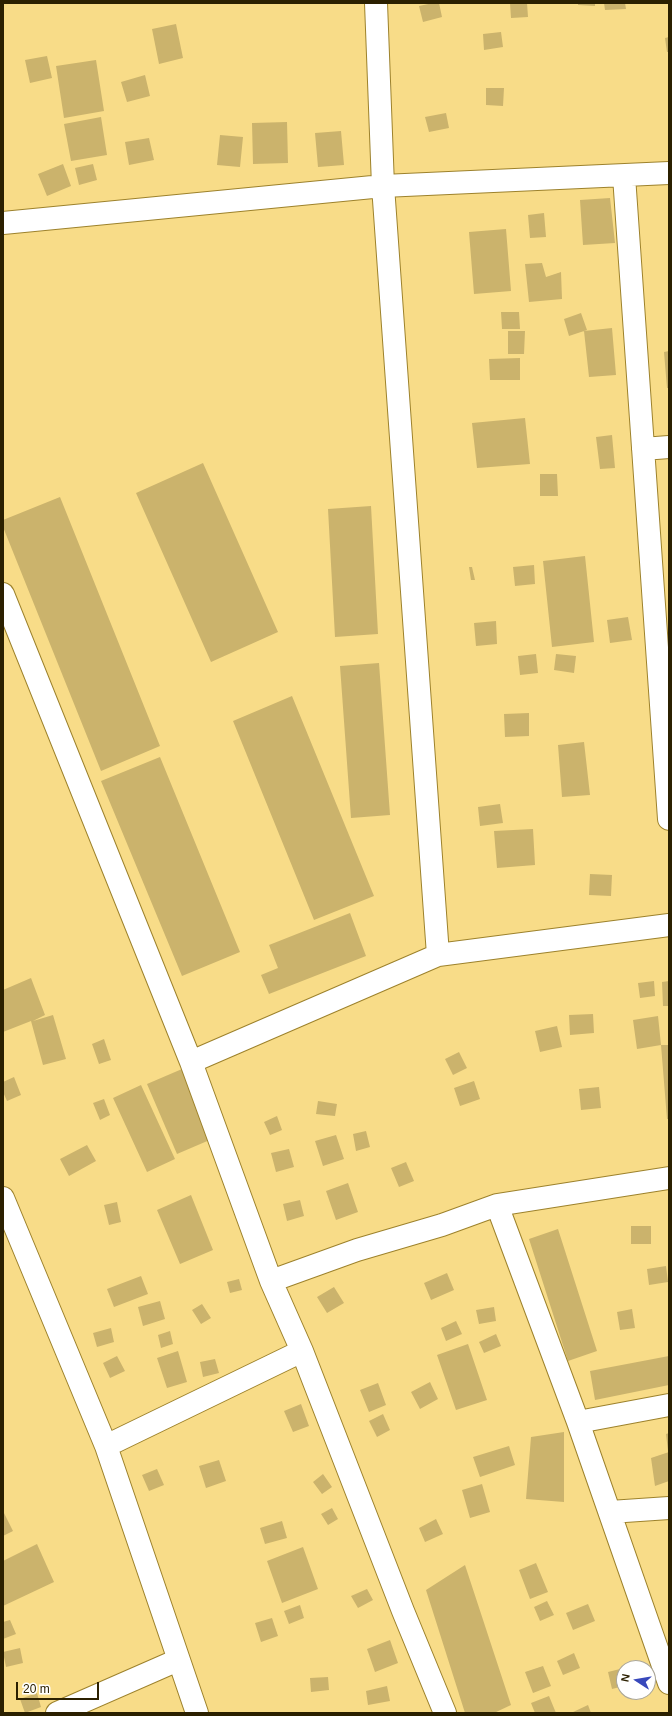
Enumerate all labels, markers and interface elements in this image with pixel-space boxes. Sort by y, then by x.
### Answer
north arrow [616,1660,656,1700]
text: N [619,1673,632,1683]
scale bar [18,1674,101,1700]
text: 20 m [23,1682,50,1696]

